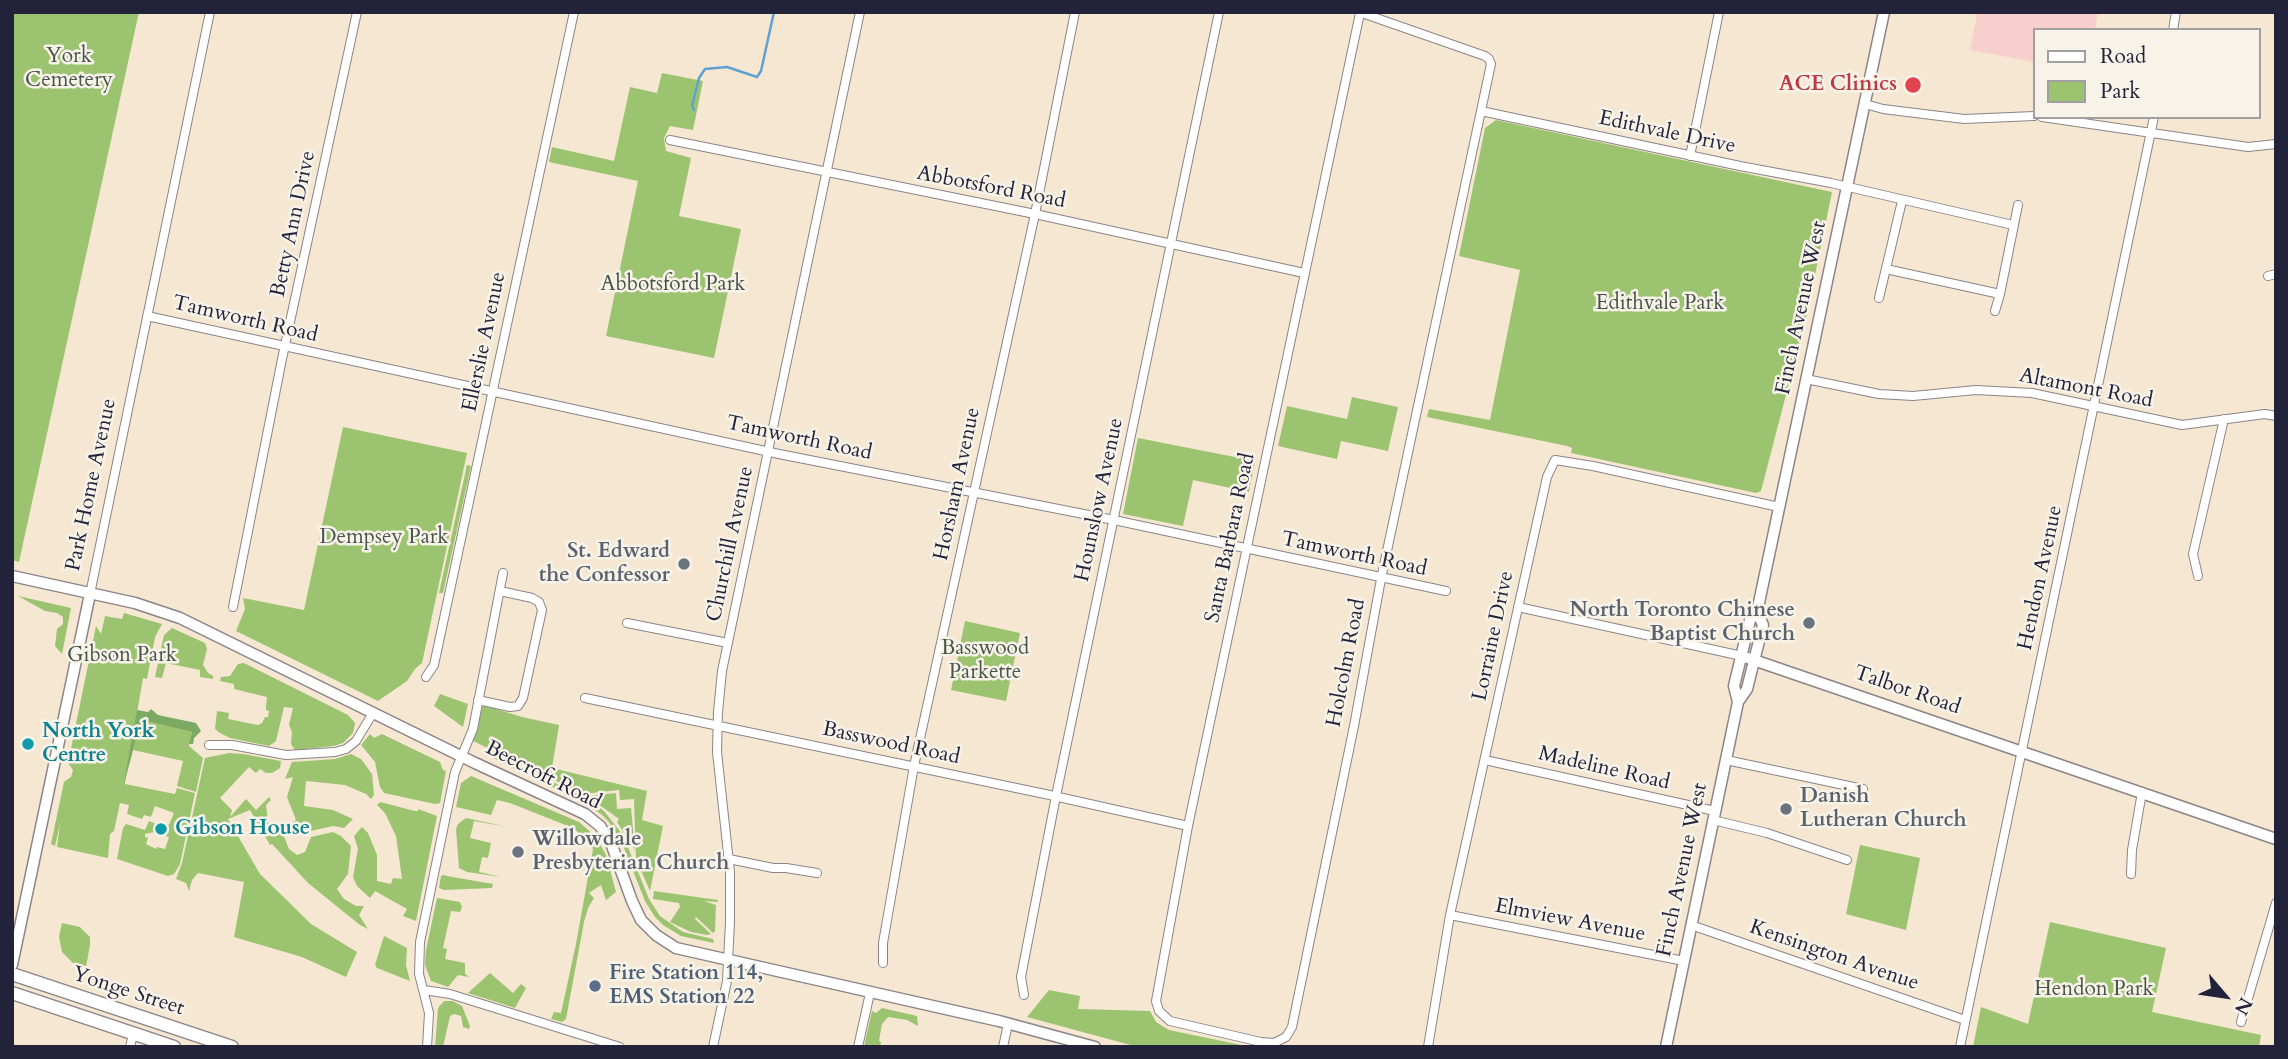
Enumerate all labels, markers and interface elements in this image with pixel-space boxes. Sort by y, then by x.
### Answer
legend [2032,28,2260,119]
text: Road [2100,42,2146,71]
park label: York Cemetery [25,44,113,94]
place label: ACE Clinics [1779,72,1897,98]
marker: ACE Clinics [1903,75,1923,95]
text: Park [2100,77,2140,106]
street label: Edithvale Drive [1596,106,1738,160]
street label: Betty Ann Drive [266,148,322,300]
street label: Abbotsford Road [915,161,1067,215]
street label: Finch Avenue West [1771,219,1833,397]
street label: Ellerslie Avenue [458,270,512,414]
park label: Abbotsford Park [600,272,746,298]
street label: Tamworth Road [170,291,320,349]
park label: Edithvale Park [1596,291,1724,317]
street label: Altamont Road [2017,364,2155,414]
street label: Park Home Avenue [61,396,123,574]
street label: Horsham Avenue [929,405,987,563]
street label: Tamworth Road [724,411,874,467]
street label: Hounslow Avenue [1070,416,1130,584]
street label: Santa Barbara Road [1201,451,1261,625]
street label: Churchill Avenue [702,464,760,624]
street label: Hendon Avenue [2013,503,2069,653]
park label: Dempsey Park [319,525,449,551]
street label: Tamworth Road [1279,527,1429,583]
place label: St. Edward the Confessor [539,539,670,589]
marker: St. Edward the Confessor [676,556,692,572]
street label: Lorraine Drive [1468,569,1520,703]
street label: Holcolm Road [1322,597,1372,729]
place label: North Toronto Chinese Baptist Church [1570,598,1795,648]
marker: North Toronto Chinese Baptist Church [1801,615,1817,631]
park label: Basswood Parkette [941,636,1029,686]
park label: Gibson Park [67,643,177,669]
street label: Talbot Road [1850,661,1964,721]
street label: Basswood Road [820,717,962,771]
place label: North York Centre [42,719,155,769]
marker: North York Centre [20,736,36,752]
street label: Beecroft Road [481,736,605,816]
street label: Madeline Road [1536,742,1672,796]
street label: Finch Avenue West [1652,781,1714,959]
place label: Danish Lutheran Church [1800,784,1967,834]
marker: Danish Lutheran Church [1778,801,1794,817]
place label: Gibson House [175,816,310,842]
marker: Gibson House [153,821,169,837]
place label: Willowdale Presbyterian Church [532,827,729,877]
marker: Willowdale Presbyterian Church [510,844,526,860]
street label: Elmview Avenue [1493,894,1647,948]
street label: Kensington Avenue [1746,915,1922,997]
place label: Fire Station 114, EMS Station 22 [609,961,763,1011]
north arrow [2190,961,2260,1031]
street label: Yonge Street [69,962,187,1022]
park label: Hendon Park [2034,977,2154,1003]
marker: Fire Station 114, EMS Station 22 [587,978,603,994]
text: N [2228,993,2259,1020]

